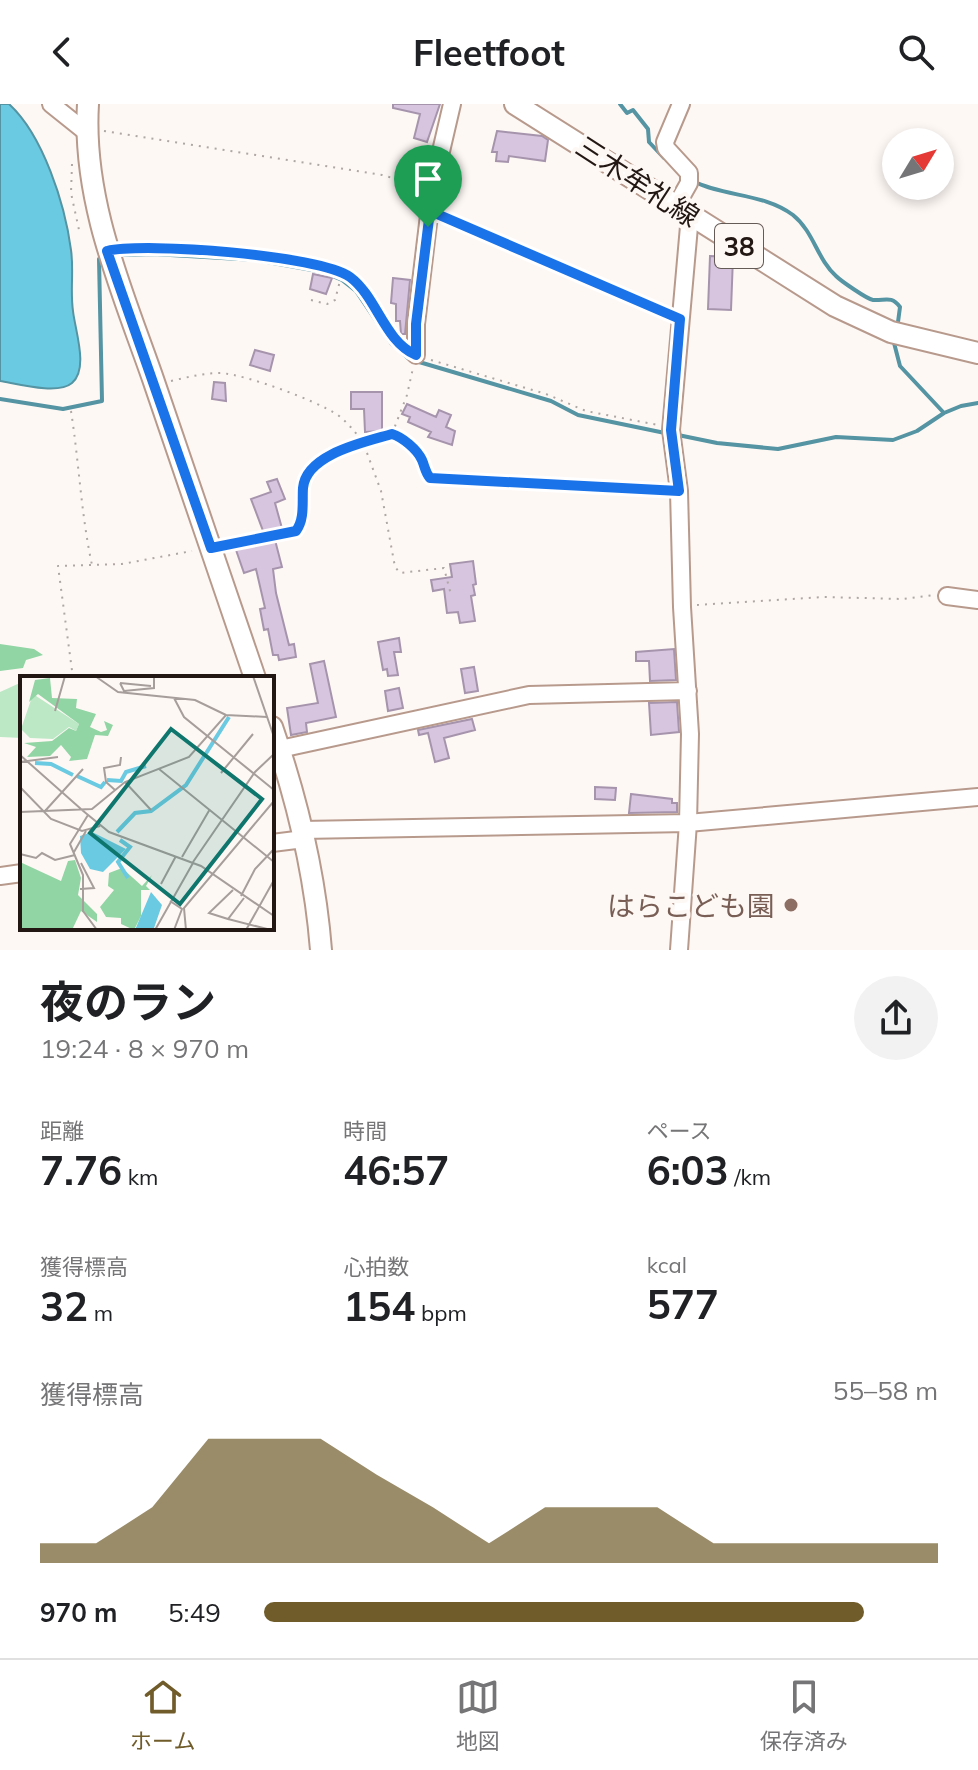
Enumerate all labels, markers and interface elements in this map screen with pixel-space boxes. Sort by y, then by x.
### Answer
icon: back [40,30,84,74]
text: Fleetfoot [413,30,565,75]
icon: search [894,30,938,74]
street label: 三木牟礼線 [570,128,706,234]
north arrow [882,128,954,200]
map controls [882,128,954,200]
pin [394,145,462,227]
icon: arrive [406,157,450,201]
road number: 38 [715,224,763,268]
inset map [20,676,274,930]
place label: はらこども園 [607,888,775,923]
marker: はらこども園 [782,896,800,914]
text: 夜のラン [40,974,216,1029]
button: share [854,976,938,1060]
text: 19:24 · 8 × 970 m [40,1032,249,1065]
text: 距離 [40,1117,84,1145]
text: 時間 [343,1117,387,1145]
text: ペース [647,1117,712,1145]
text: 7.76 [40,1145,122,1195]
text: 46:57 [343,1145,449,1195]
text: 6:03 [647,1145,729,1195]
text: km [122,1163,158,1191]
text: /km [729,1163,771,1191]
text: kcal [647,1251,687,1279]
text: 獲得標高 [40,1253,128,1281]
text: 心拍数 [343,1253,409,1281]
text: 577 [647,1279,719,1329]
text: 32 [40,1281,88,1331]
text: 154 [343,1281,415,1331]
text: m [88,1299,113,1327]
text: bpm [415,1299,467,1327]
text: 55–58 m [833,1374,938,1407]
text: 獲得標高 [40,1378,144,1411]
text: 970 m [40,1596,117,1629]
text: 5:49 [168,1596,221,1629]
tab: ホーム [130,1675,195,1755]
tab: 地図 [456,1675,500,1755]
tab: 保存済み [760,1675,848,1755]

